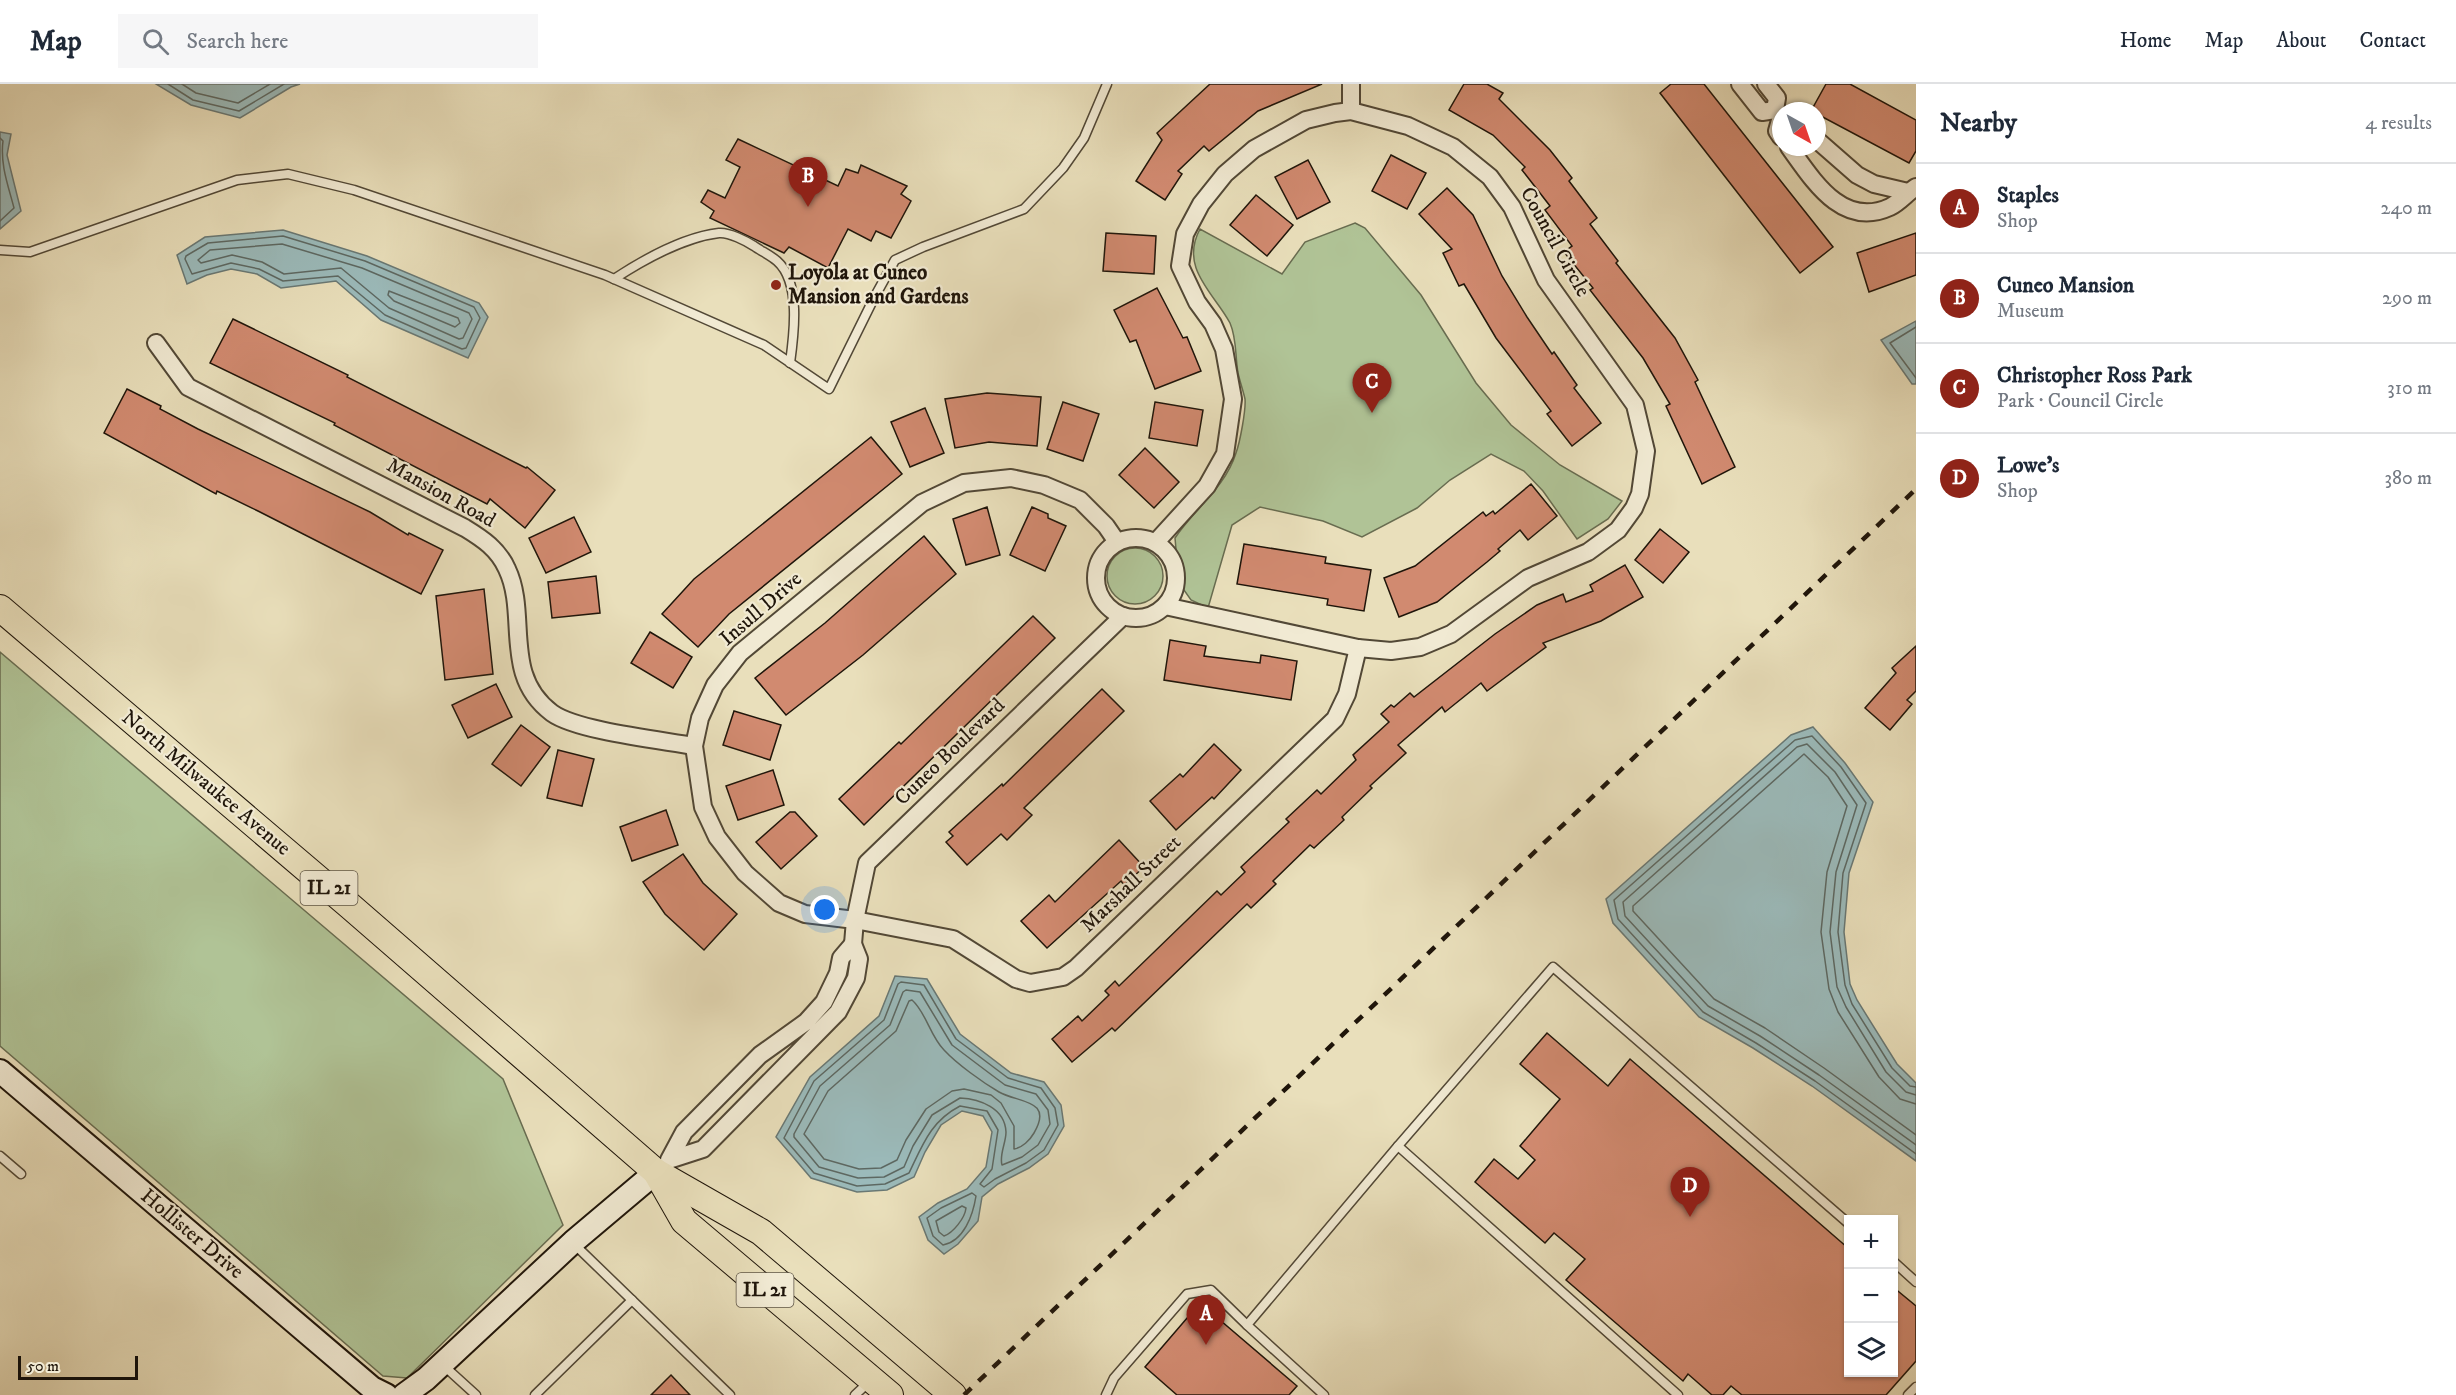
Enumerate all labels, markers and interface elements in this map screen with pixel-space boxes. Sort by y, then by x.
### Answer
search box [118,14,538,68]
text: Map [30,24,82,59]
icon: search [139,25,172,58]
text: Search here [187,28,288,55]
text: Home [2120,28,2172,54]
text: Map [2205,28,2243,54]
text: About [2276,28,2327,54]
text: Contact [2360,28,2426,54]
north arrow [1772,102,1826,156]
text: Nearby [1940,107,2017,140]
text: 4 results [2365,111,2432,136]
pin: B [788,158,828,207]
text: Staples [1997,182,2059,209]
street label: Council Circle [1514,183,1596,302]
text: A [1953,196,1966,221]
text: 240 m [2381,196,2432,221]
text: Shop [1997,209,2038,234]
place label: Loyola at Cuneo Mansion and Gardens [788,260,969,310]
text: Cuneo Mansion [1997,272,2134,299]
marker: Loyola at Cuneo Mansion and Gardens [769,278,783,292]
text: B [1953,286,1966,311]
text: 290 m [2382,286,2432,311]
text: Museum [1997,299,2064,324]
text: Christopher Ross Park [1997,362,2192,389]
pin: C [1352,364,1392,413]
text: C [1953,376,1966,401]
text: 310 m [2387,376,2432,401]
text: Park · Council Circle [1997,389,2163,414]
street label: Mansion Road [382,452,501,534]
text: Lowe's [1997,452,2059,479]
text: D [1952,466,1967,491]
text: 380 m [2384,466,2432,491]
text: Shop [1997,479,2038,504]
street label: Insull Drive [714,566,808,652]
street label: Cuneo Boulevard [889,692,1011,811]
street label: North Milwaukee Avenue [116,705,296,862]
street label: Marshall Street [1075,829,1187,938]
road number: IL 21 [300,871,358,905]
your location [810,895,839,924]
pin: D [1670,1168,1710,1217]
street label: Hollister Drive [135,1183,249,1285]
map controls [1844,1215,1898,1377]
button: + [1844,1215,1898,1269]
button: − [1844,1269,1898,1323]
road number: IL 21 [736,1273,794,1307]
pin: A [1186,1296,1226,1345]
button: layers [1844,1323,1898,1377]
scale bar [18,1353,138,1380]
text: 50 m [27,1356,59,1376]

